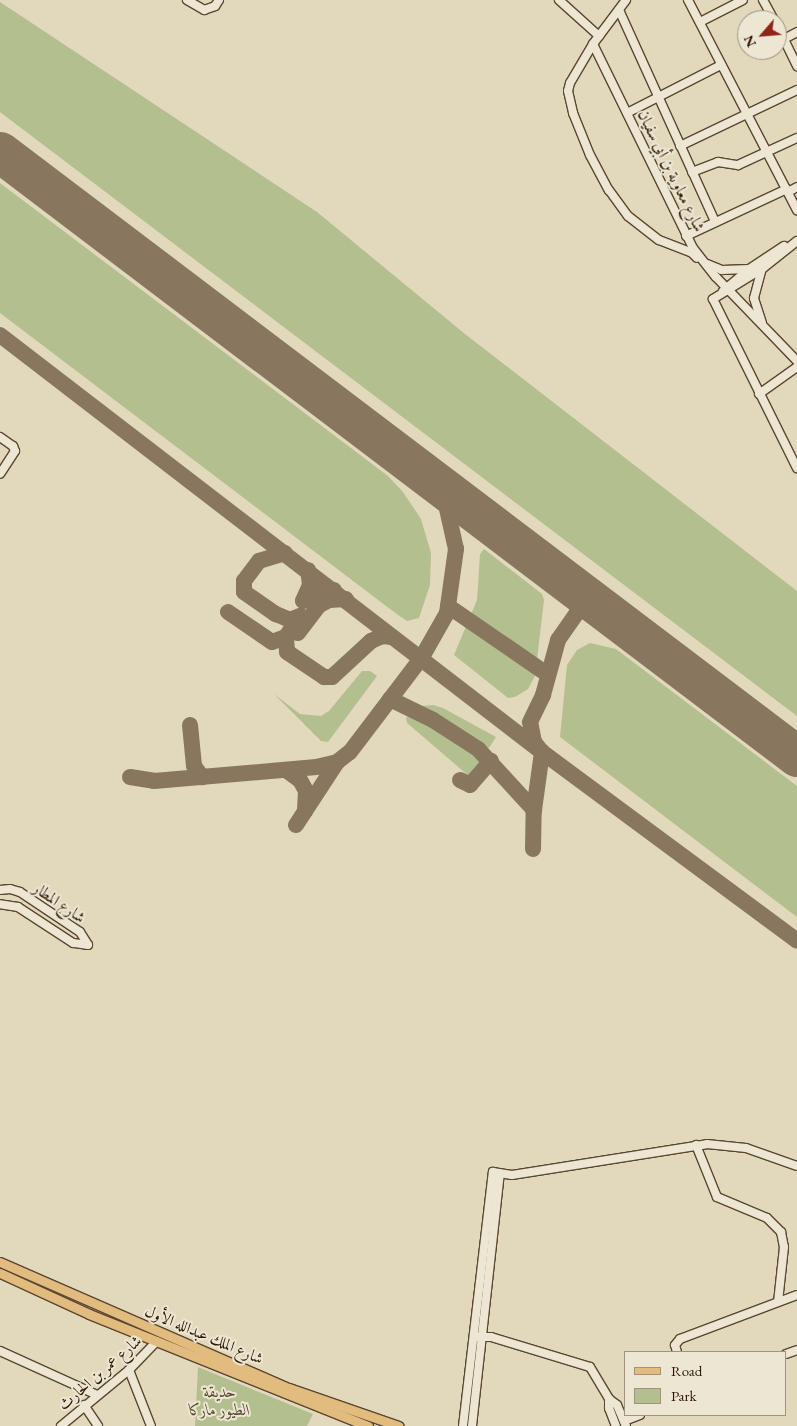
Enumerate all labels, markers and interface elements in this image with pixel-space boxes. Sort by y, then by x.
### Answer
north arrow [737,10,787,60]
text: N [739,32,760,50]
street label: شارع معاوية بن أبي سفيان [633,107,709,235]
street label: شارع المطار [29,879,89,927]
street label: شارع الملك عبدالله الأول [142,1301,266,1369]
street label: شارع عمر بن الحارث [54,1331,146,1415]
legend [624,1351,787,1416]
text: Road [671,1361,702,1380]
park label: حديقة الطيور ماركا [190,1382,250,1420]
text: Park [671,1386,697,1405]

